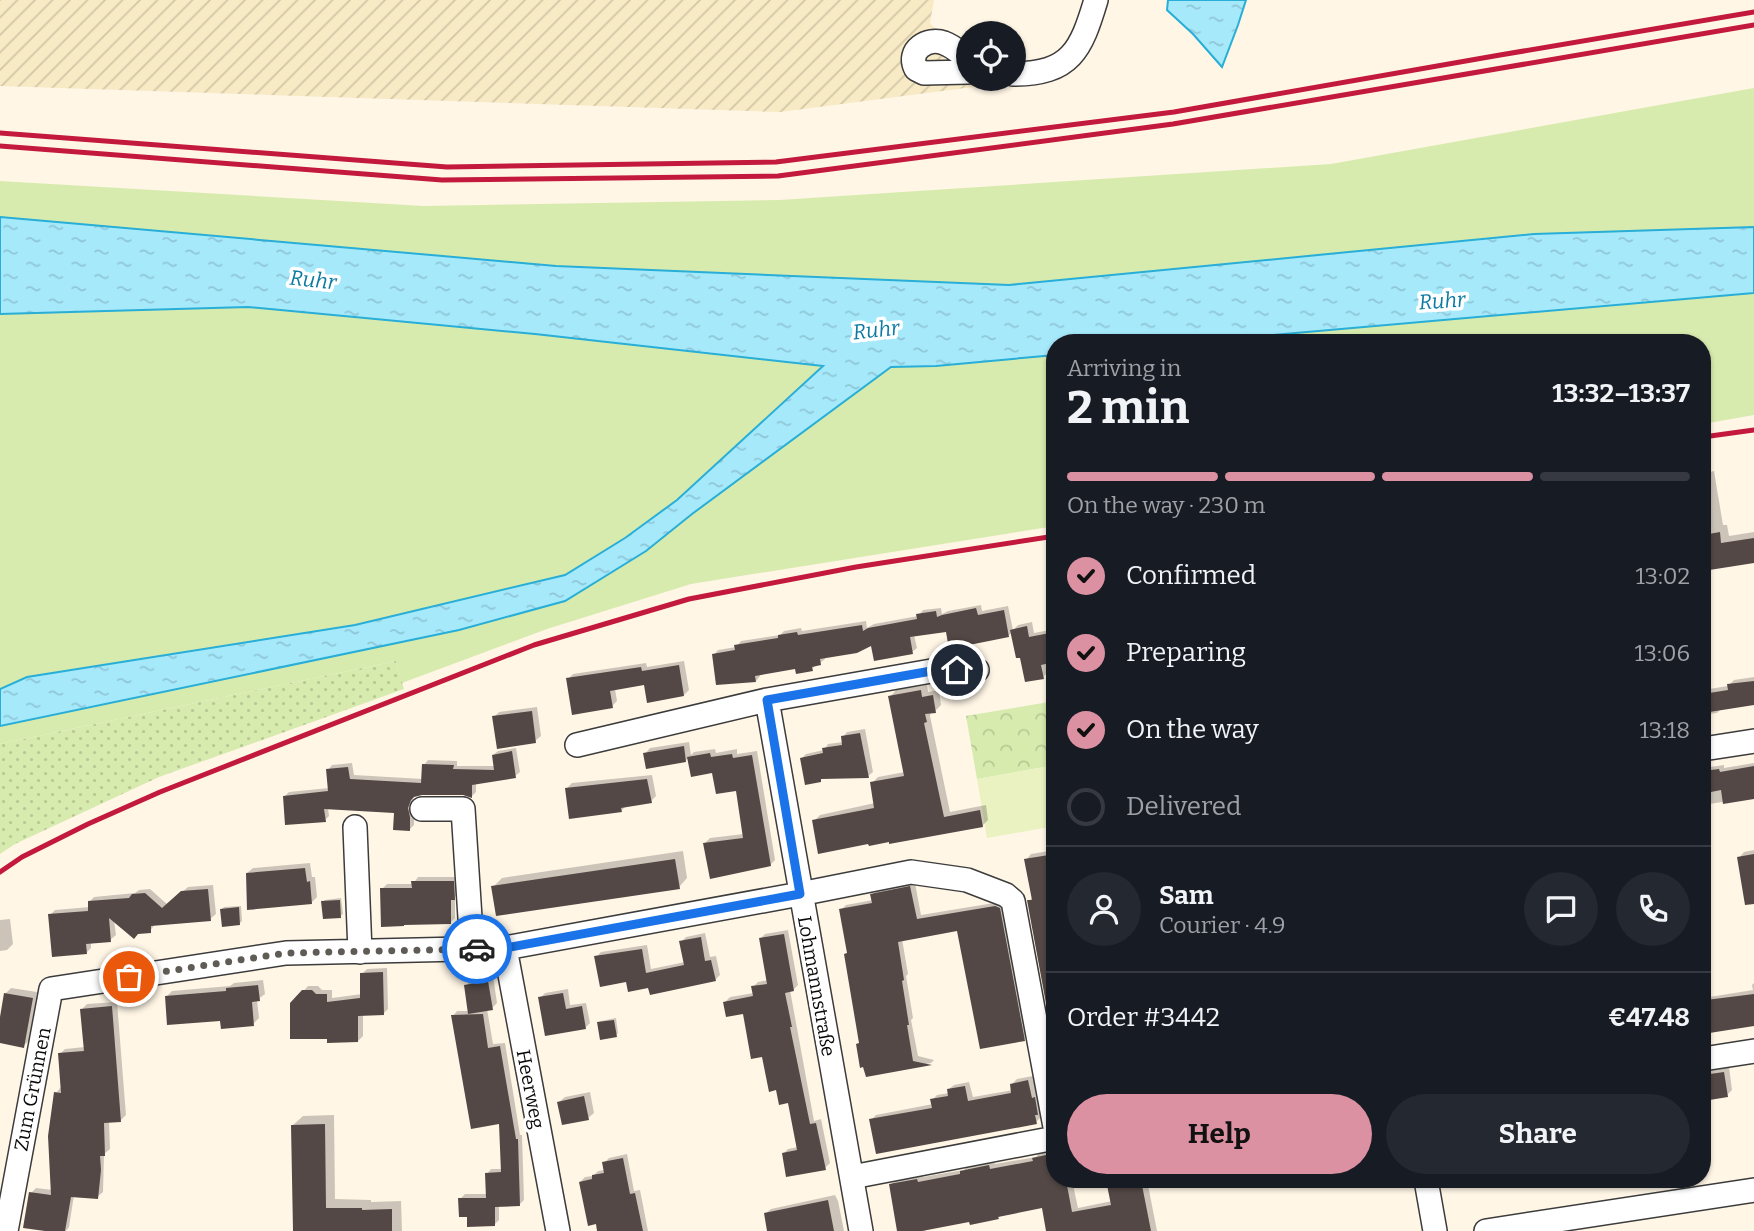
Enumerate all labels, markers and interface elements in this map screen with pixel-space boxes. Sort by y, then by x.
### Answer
map controls [956,21,1026,91]
button: locate [956,21,1026,91]
water label: Ruhr [288,265,339,296]
water label: Ruhr [1418,286,1468,316]
water label: Ruhr [851,314,902,345]
text: Arriving in [1067,354,1181,382]
text: 13:32–13:37 [1552,378,1690,409]
text: 2 min [1067,380,1189,435]
text: On the way · 230 m [1067,491,1265,519]
icon: check [1067,557,1105,595]
text: Confirmed [1126,560,1256,591]
text: 13:02 [1635,562,1690,590]
icon: check [1067,634,1105,672]
text: Preparing [1126,637,1246,668]
text: 13:06 [1634,639,1690,667]
pin [927,640,987,700]
icon: home [938,651,976,689]
icon: check [1067,711,1105,749]
text: On the way [1126,714,1259,745]
text: 13:18 [1640,716,1690,744]
text: Delivered [1126,791,1241,822]
button: person [1067,872,1141,946]
button: chat [1524,872,1598,946]
button: phone [1616,872,1690,946]
text: Sam [1159,880,1214,911]
text: Courier · 4.9 [1159,911,1286,939]
courier [442,914,512,984]
street label: Lohmannstraße [793,914,840,1058]
icon: car [458,930,496,968]
pin [99,947,159,1007]
icon: bag [110,958,148,996]
text: Order #3442 [1067,1002,1220,1033]
text: €47.48 [1608,1002,1690,1033]
street label: Zum Grünnen [9,1025,56,1153]
street label: Heerweg [512,1048,549,1131]
button: Help [1067,1094,1372,1174]
button: Share [1386,1094,1690,1174]

